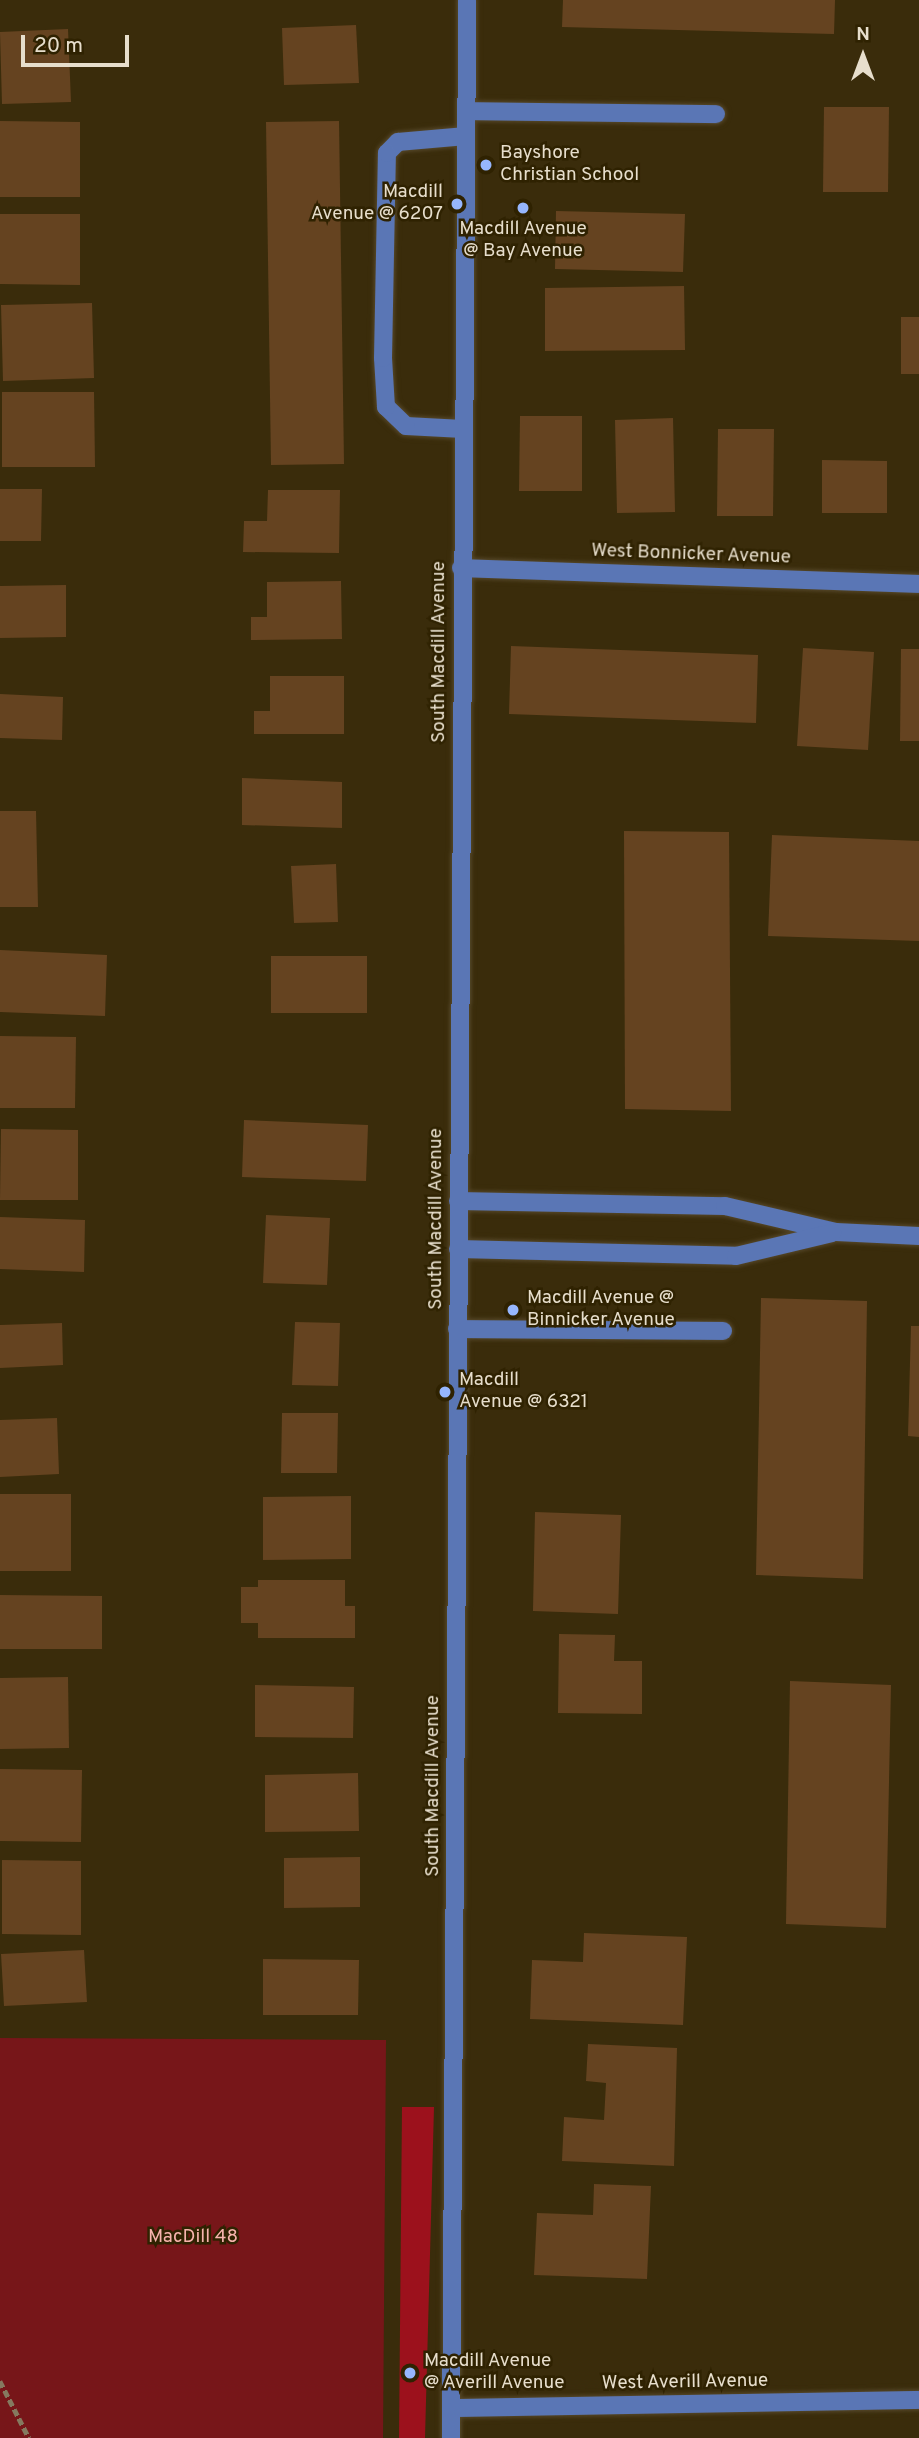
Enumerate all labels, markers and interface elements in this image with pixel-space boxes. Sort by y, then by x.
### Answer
scale bar [24,21,133,65]
north arrow [828,21,898,91]
text: N [856,23,870,47]
text: 20 m [34,33,83,60]
place label: Bayshore Christian School [500,143,639,187]
marker: Bayshore Christian School [478,157,494,173]
place label: Macdill Avenue @ 6207 [311,182,443,226]
marker: Macdill Avenue @ 6207 [449,196,465,212]
marker: Macdill Avenue @ Bay Avenue [515,200,531,216]
place label: Macdill Avenue @ Bay Avenue [459,219,587,263]
street label: West Bonnicker Avenue [590,540,792,570]
street label: South Macdill Avenue [429,561,451,743]
street label: South Macdill Avenue [426,1128,448,1310]
place label: Macdill Avenue @ Binnicker Avenue [527,1288,676,1332]
marker: Macdill Avenue @ Binnicker Avenue [505,1302,521,1318]
place label: Macdill Avenue @ 6321 [459,1370,588,1414]
marker: Macdill Avenue @ 6321 [437,1384,453,1400]
street label: South Macdill Avenue [423,1695,445,1877]
park label: MacDill 48 [148,2227,238,2249]
place label: Macdill Avenue @ Averill Avenue [424,2351,566,2395]
marker: Macdill Avenue @ Averill Avenue [402,2365,418,2381]
street label: West Averill Avenue [601,2370,769,2396]

